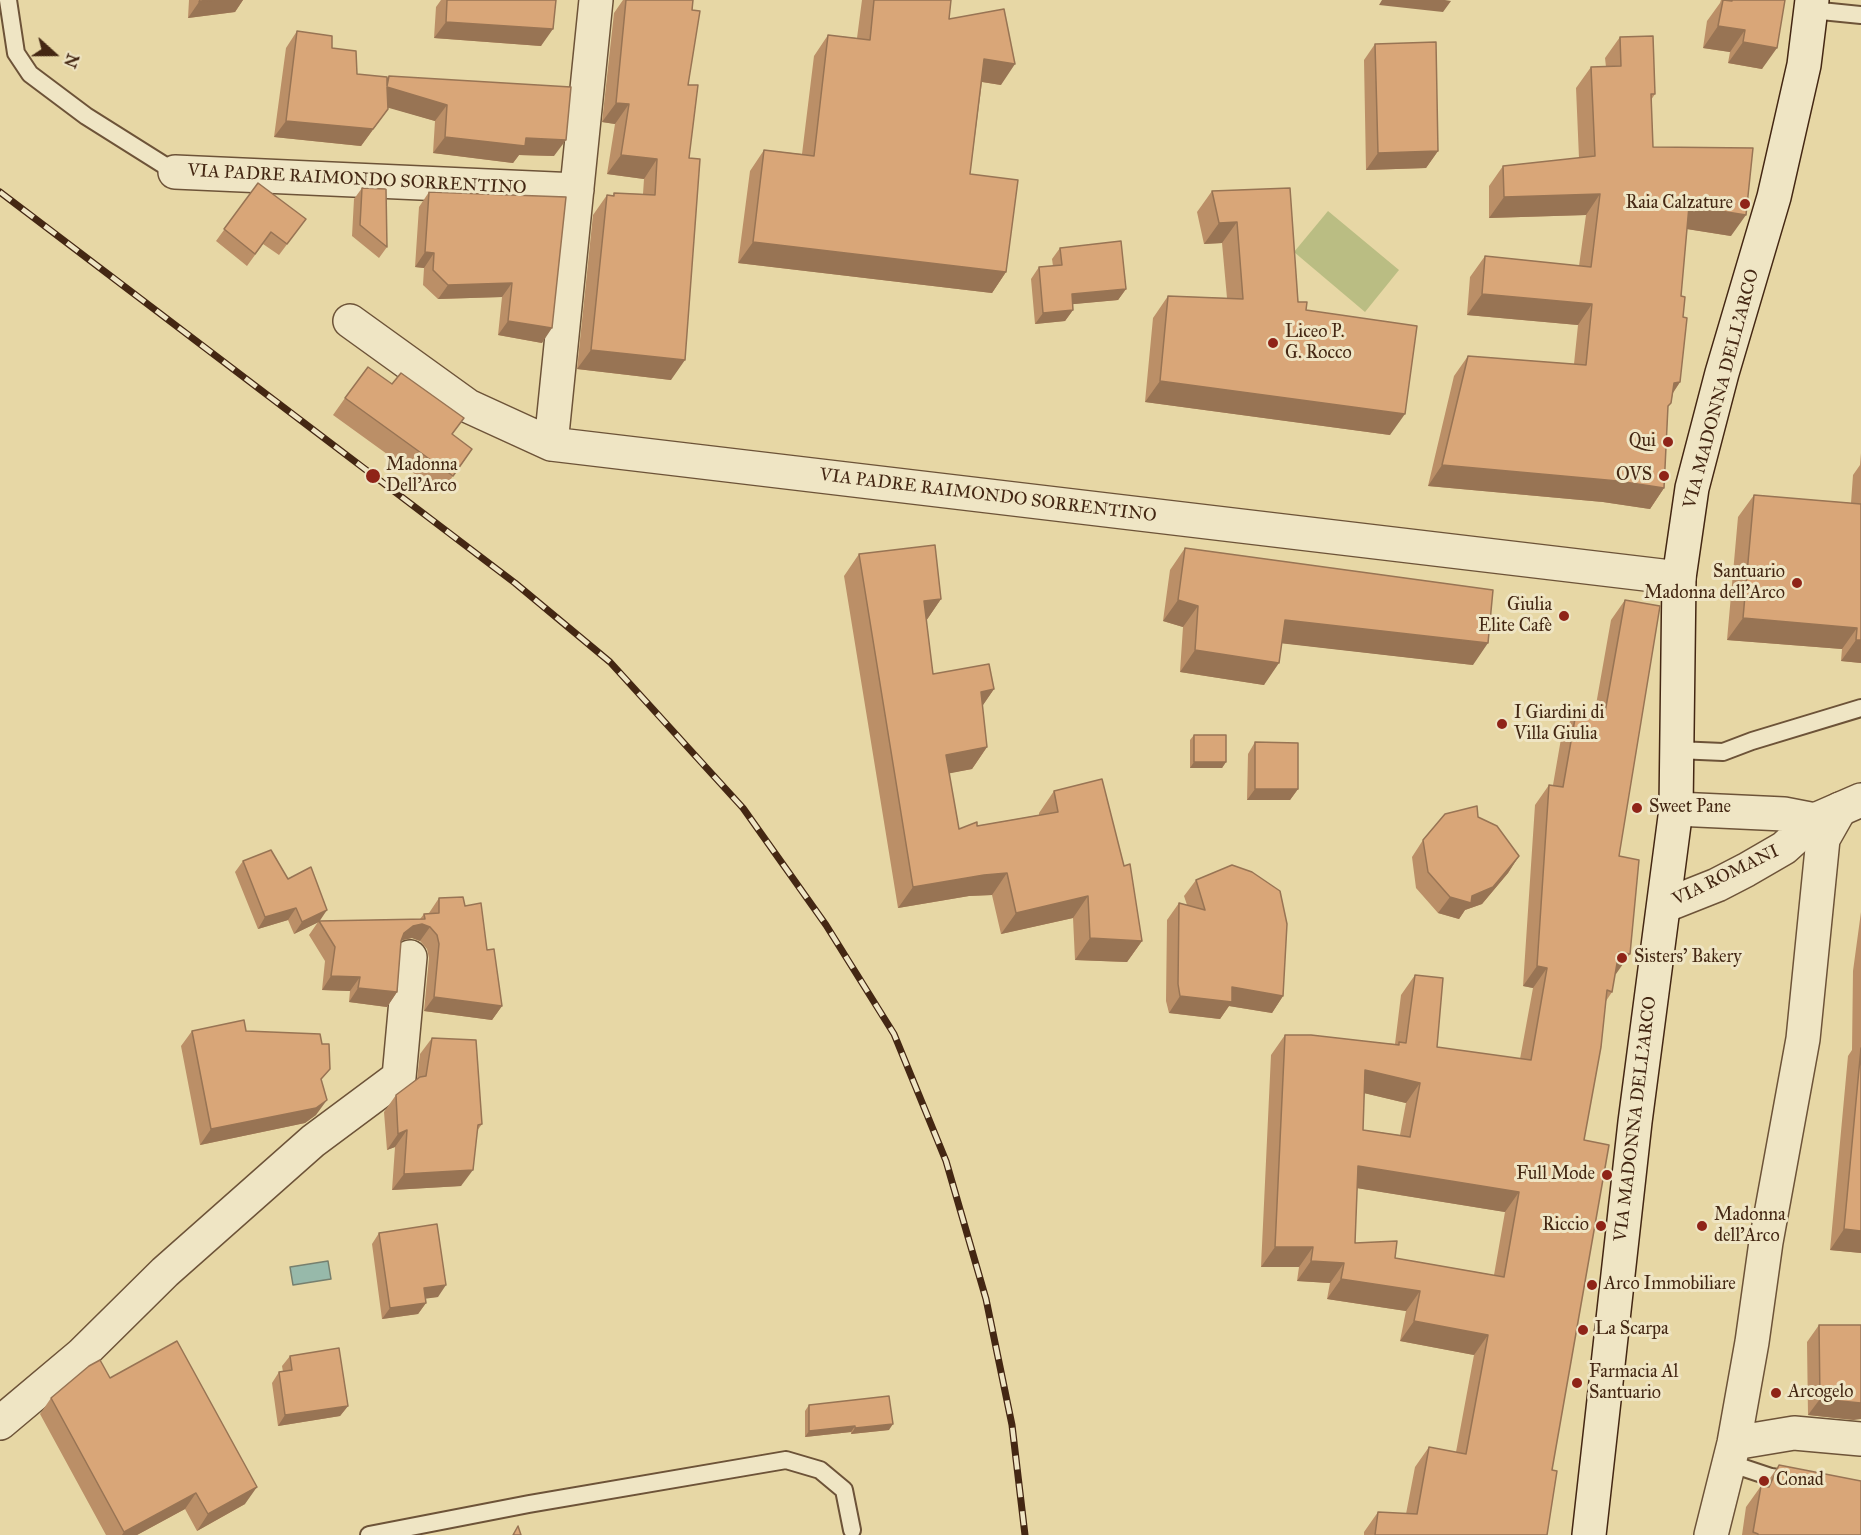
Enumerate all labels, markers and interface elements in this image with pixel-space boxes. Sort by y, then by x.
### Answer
north arrow [24,24,84,84]
text: N [60,51,83,70]
street label: VIA PADRE RAIMONDO SORRENTINO [187,160,527,200]
place label: Raia Calzature [1626,193,1733,215]
marker: Raia Calzature [1738,197,1752,211]
street label: VIA MADONNA DELL'ARCO [1680,267,1764,511]
place label: Liceo P. G. Rocco [1285,322,1352,364]
marker: Liceo P. G. Rocco [1266,336,1280,350]
place label: Qui [1629,431,1656,453]
marker: Qui [1661,435,1675,449]
place label: Madonna Dell'Arco [386,455,457,498]
street label: VIA PADRE RAIMONDO SORRENTINO [818,465,1158,527]
place label: OVS [1616,465,1652,487]
marker: Madonna Dell'Arco [364,467,382,485]
marker: OVS [1657,469,1671,483]
place label: Santuario Madonna dell'Arco [1644,562,1785,604]
marker: Santuario Madonna dell'Arco [1790,576,1804,590]
place label: Giulia Elite Cafè [1478,595,1552,638]
marker: Giulia Elite Cafè [1557,609,1571,623]
place label: I Giardini di Villa Giulia [1514,703,1605,746]
marker: I Giardini di Villa Giulia [1495,717,1509,731]
place label: Sweet Pane [1649,797,1731,819]
marker: Sweet Pane [1630,801,1644,815]
street label: VIA ROMANI [1669,841,1783,911]
place label: Sisters' Bakery [1634,947,1742,969]
marker: Sisters' Bakery [1615,951,1629,965]
street label: VIA MADONNA DELL'ARCO [1610,995,1662,1243]
place label: Full Mode [1516,1164,1595,1186]
marker: Full Mode [1600,1168,1614,1182]
place label: Madonna dell'Arco [1714,1205,1785,1248]
place label: Riccio [1542,1215,1589,1237]
marker: Riccio [1594,1219,1608,1233]
marker: Madonna dell'Arco [1695,1219,1709,1233]
place label: Arco Immobiliare [1604,1274,1736,1296]
marker: Arco Immobiliare [1585,1278,1599,1292]
place label: La Scarpa [1595,1319,1669,1341]
marker: La Scarpa [1576,1323,1590,1337]
place label: Farmacia Al Santuario [1589,1362,1678,1404]
marker: Farmacia Al Santuario [1570,1376,1584,1390]
place label: Arcogelo [1788,1382,1853,1404]
marker: Arcogelo [1769,1386,1783,1400]
place label: Conad [1776,1470,1824,1492]
marker: Conad [1757,1474,1771,1488]

